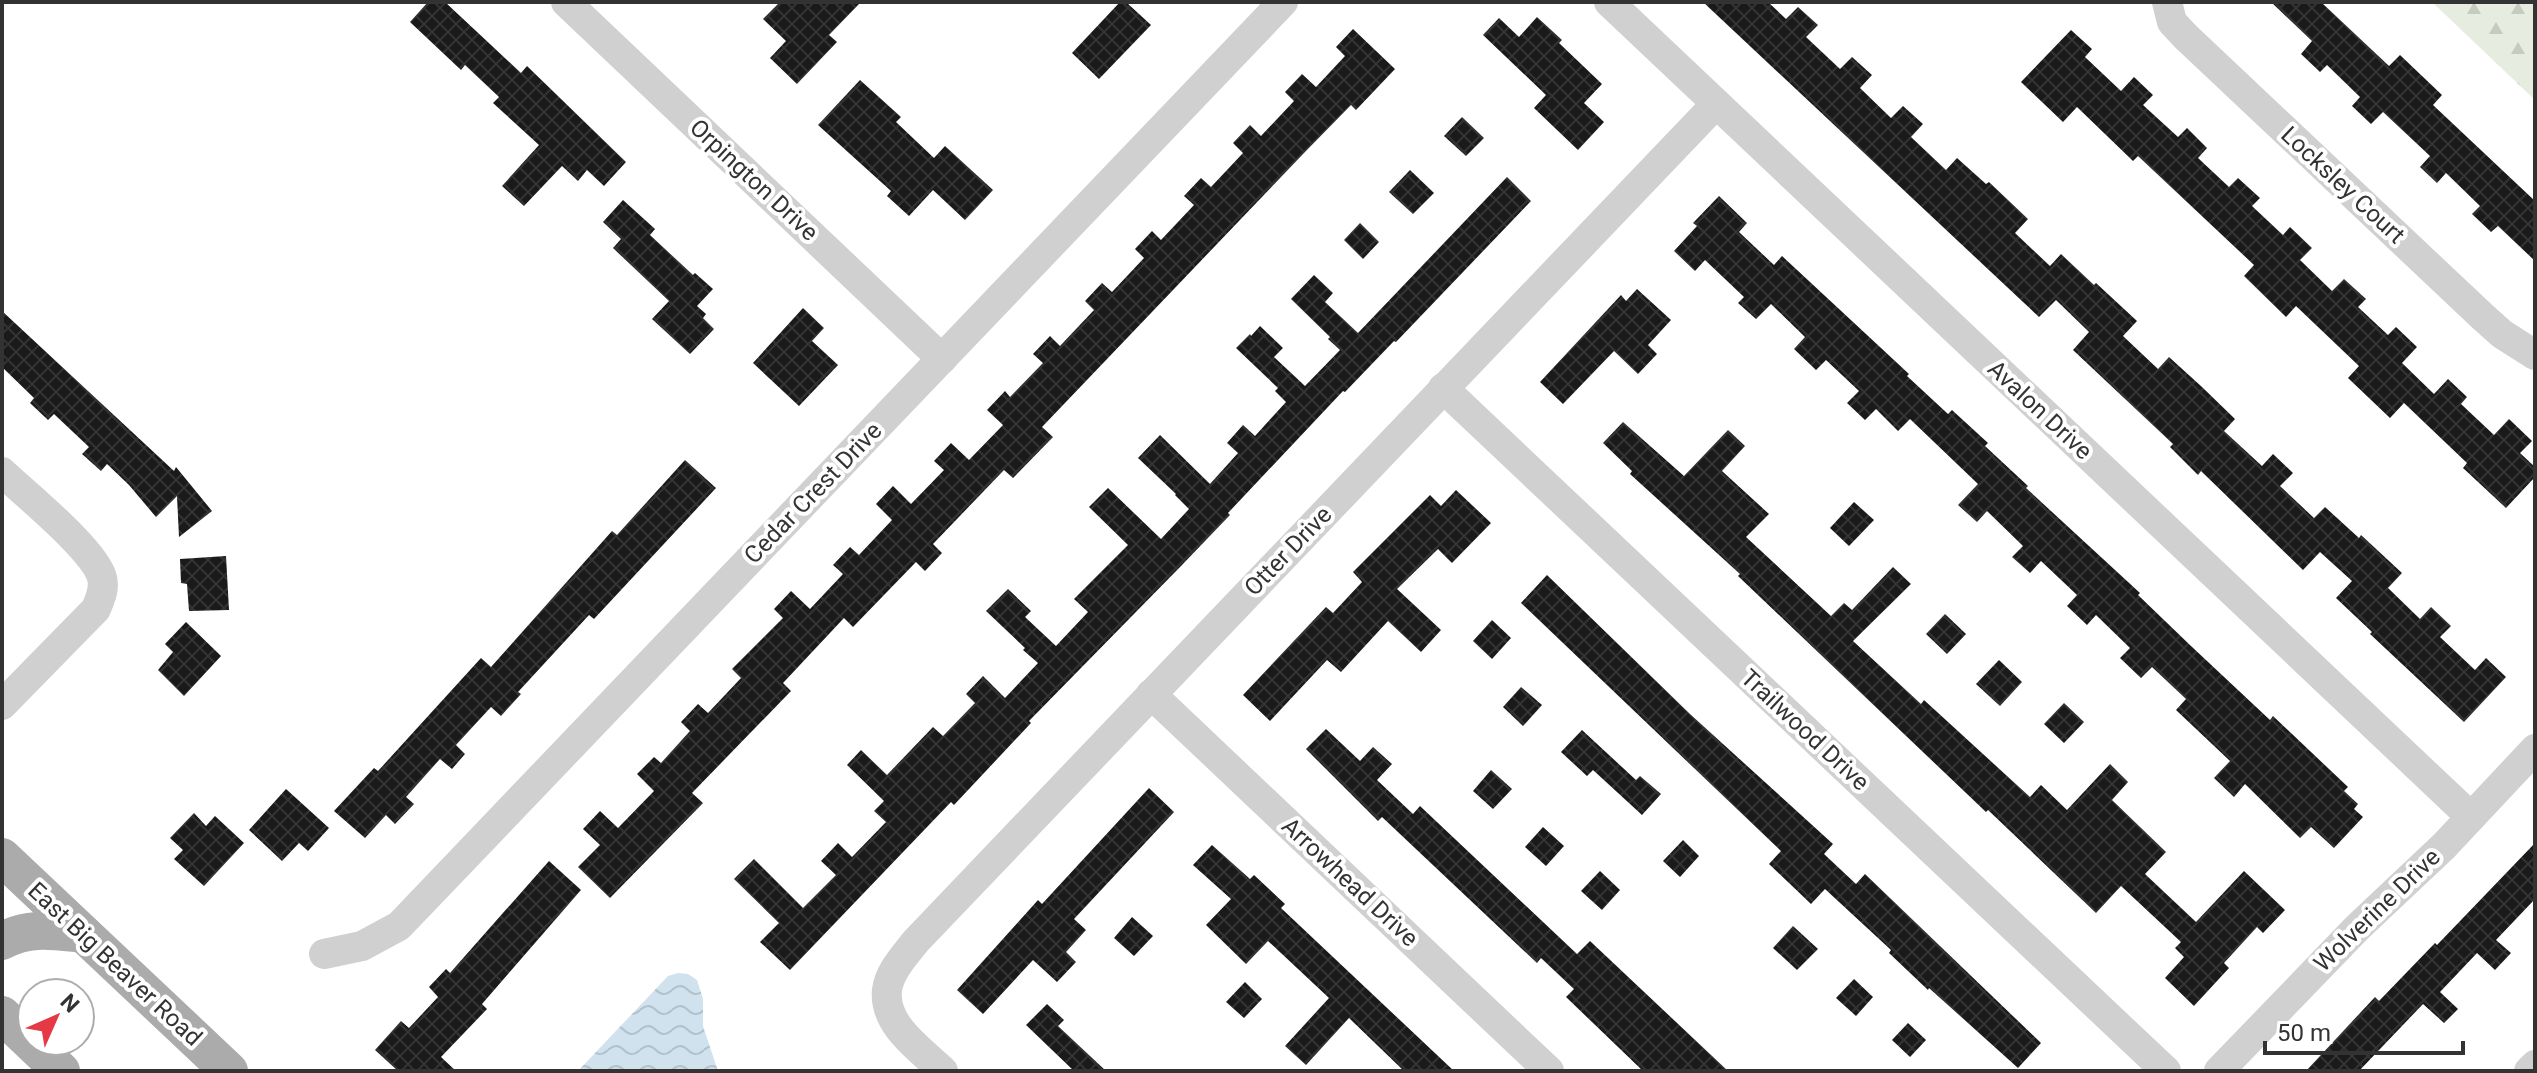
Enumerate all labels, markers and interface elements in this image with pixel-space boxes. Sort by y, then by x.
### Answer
street label: Orpington Drive [684,113,824,247]
street label: Locksley Court [2275,121,2411,249]
street label: Avalon Drive [1982,355,2098,465]
street label: Cedar Crest Drive [739,417,887,569]
street label: Otter Drive [1239,501,1337,601]
street label: Trailwood Drive [1735,664,1875,796]
street label: Arrowhead Drive [1276,812,1424,952]
street label: Wolverine Drive [2308,843,2446,977]
street label: East Big Beaver Road [22,876,208,1052]
north arrow [16,977,96,1057]
text: N [55,989,84,1018]
scale bar [2265,1005,2463,1055]
text: 50 m [2277,1019,2331,1047]

